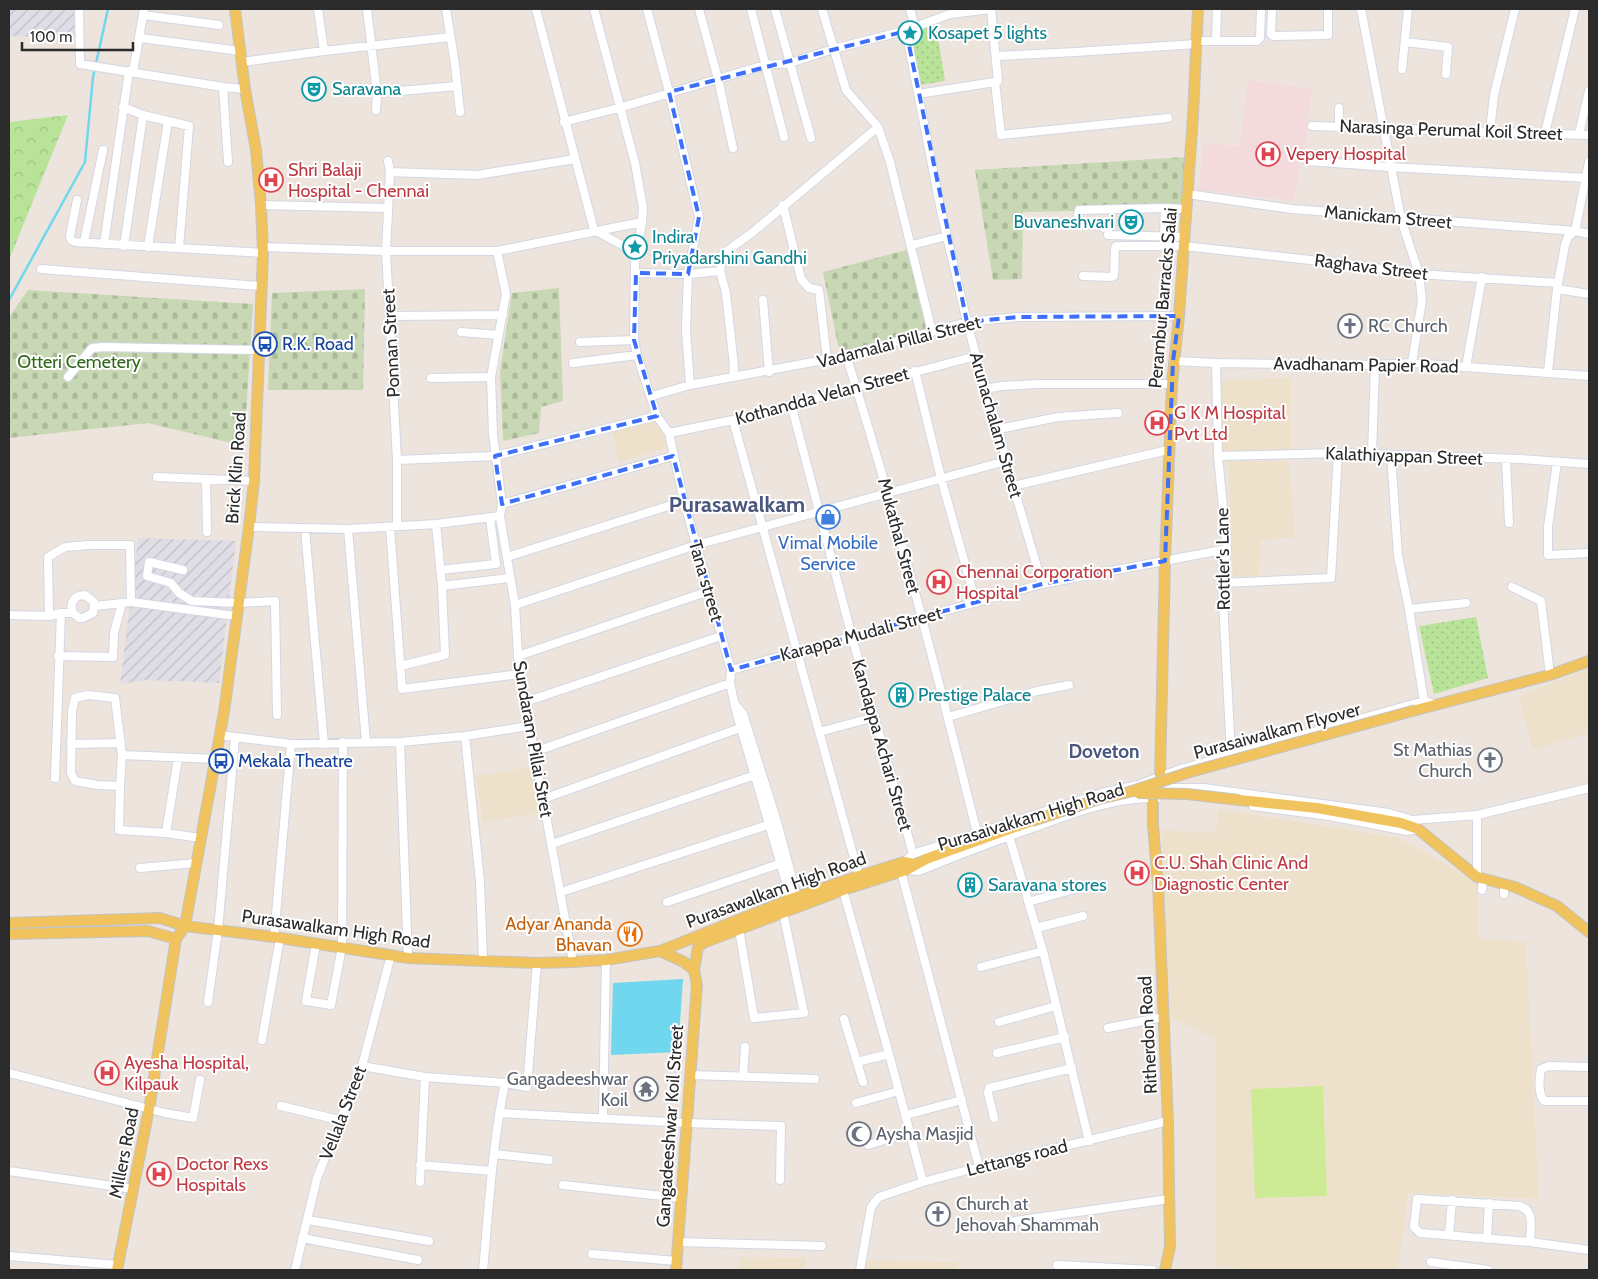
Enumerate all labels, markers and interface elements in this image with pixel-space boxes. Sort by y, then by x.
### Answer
scale bar [22,20,134,52]
place icon: Kosapet 5 lights [897,20,923,46]
place label: Kosapet 5 lights [928,22,1047,44]
text: 100 m [30,28,72,46]
theatre icon: Saravana [301,76,327,102]
place label: Saravana [332,78,401,100]
street label: Narasinga Perumal Koil Street [1339,115,1563,145]
hospital icon: Vepery Hospital [1255,141,1281,167]
place label: Vepery Hospital [1286,143,1407,165]
place label: Shri Balaji Hospital - Chennai [288,159,429,202]
hospital icon: Shri Balaji Hospital - Chennai [258,167,284,193]
street label: Manickam Street [1323,200,1453,234]
street label: Perambur Barracks Salai [1144,207,1182,389]
theatre icon: Buvaneshvari [1118,209,1144,235]
place label: Buvaneshvari [1013,211,1114,233]
place label: Indira Priyadarshini Gandhi [652,226,807,269]
place icon: Indira Priyadarshini Gandhi [622,234,648,260]
street label: Raghava Street [1313,249,1429,285]
street label: Ponnan Street [377,288,405,398]
street label: Vadamalai Pillai Street [815,311,983,373]
church icon: RC Church [1337,313,1363,339]
place label: RC Church [1368,315,1448,337]
bus stop icon: R.K. Road [252,331,278,357]
place label: R.K. Road [282,333,354,355]
street label: Arunachalam Street [965,350,1027,500]
park label: Otteri Cemetery [17,351,141,373]
street label: Avadhanam Papier Road [1273,352,1459,378]
street label: Kothandda Velan Street [733,362,911,430]
place label: G K M Hospital Pvt Ltd [1174,402,1286,445]
hospital icon: G K M Hospital Pvt Ltd [1144,410,1170,436]
street label: Brick Klin Road [221,411,251,525]
street label: Kalathiyappan Street [1325,442,1483,470]
street label: Mukathal Street [873,476,925,596]
district label: Purasawalkam [669,491,805,518]
shop icon: Vimal Mobile Service [815,504,841,530]
street label: Rottler's Lane [1211,507,1235,611]
place label: Vimal Mobile Service [778,532,878,575]
street label: Tana street [684,538,728,624]
place label: Chennai Corporation Hospital [956,561,1113,604]
hospital icon: Chennai Corporation Hospital [926,569,952,595]
street label: Karappa Mudali Street [778,602,944,666]
street label: Kandappa Achari Street [847,657,917,833]
street label: Sundaram Pillai Stret [508,659,558,819]
building icon: Prestige Palace [888,682,914,708]
place label: Prestige Palace [918,684,1031,706]
street label: Purasaiwalkam Flyover [1191,698,1363,764]
place label: St Mathias Church [1393,739,1472,782]
district label: Doveton [1068,740,1140,763]
church icon: St Mathias Church [1477,747,1503,773]
bus stop icon: Mekala Theatre [208,748,234,774]
place label: Mekala Theatre [238,750,353,772]
street label: Purasaivakkam High Road [935,778,1127,856]
street label: Purasawalkam High Road [683,847,869,933]
place label: C.U. Shah Clinic And Diagnostic Center [1154,852,1308,895]
hospital icon: C.U. Shah Clinic And Diagnostic Center [1124,860,1150,886]
building icon: Saravana stores [957,872,983,898]
place label: Saravana stores [988,874,1107,896]
street label: Purasawalkam High Road [240,905,432,953]
place label: Adyar Ananda Bhavan [505,913,612,956]
restaurant icon: Adyar Ananda Bhavan [617,921,643,947]
street label: Ritherdon Road [1134,975,1162,1095]
street label: Gangadeeshwar Koil Street [652,1024,688,1228]
place label: Ayesha Hospital, Kilpauk [124,1052,249,1095]
hospital icon: Ayesha Hospital, Kilpauk [94,1060,120,1086]
street label: Vellala Street [315,1063,371,1163]
place label: Gangadeeshwar Koil [507,1068,629,1111]
temple icon: Gangadeeshwar Koil [633,1076,659,1102]
street label: Millers Road [104,1106,144,1200]
mosque icon: Aysha Masjid [846,1121,872,1147]
place label: Aysha Masjid [876,1123,974,1145]
street label: Lettangs road [964,1135,1070,1181]
place label: Doctor Rexs Hospitals [176,1153,268,1196]
hospital icon: Doctor Rexs Hospitals [146,1161,172,1187]
place label: Church at Jehovah Shammah [955,1193,1099,1236]
church icon: Church at Jehovah Shammah [925,1201,951,1227]

